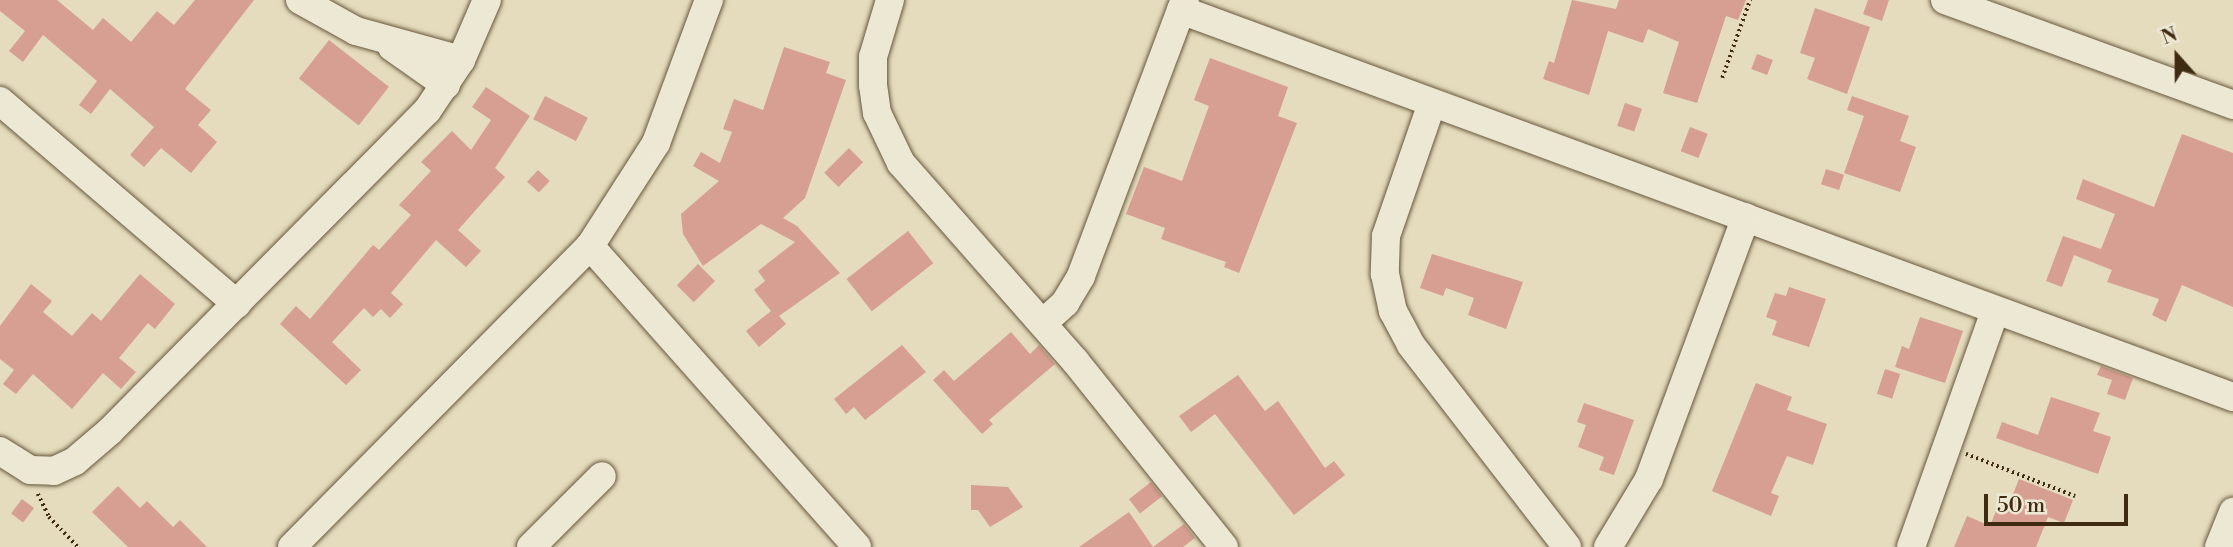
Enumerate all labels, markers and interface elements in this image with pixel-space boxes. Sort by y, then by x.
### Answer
north arrow [2142,21,2212,91]
text: N [2158,22,2181,50]
scale bar [1988,480,2132,524]
text: 50 m [1997,493,2045,519]

